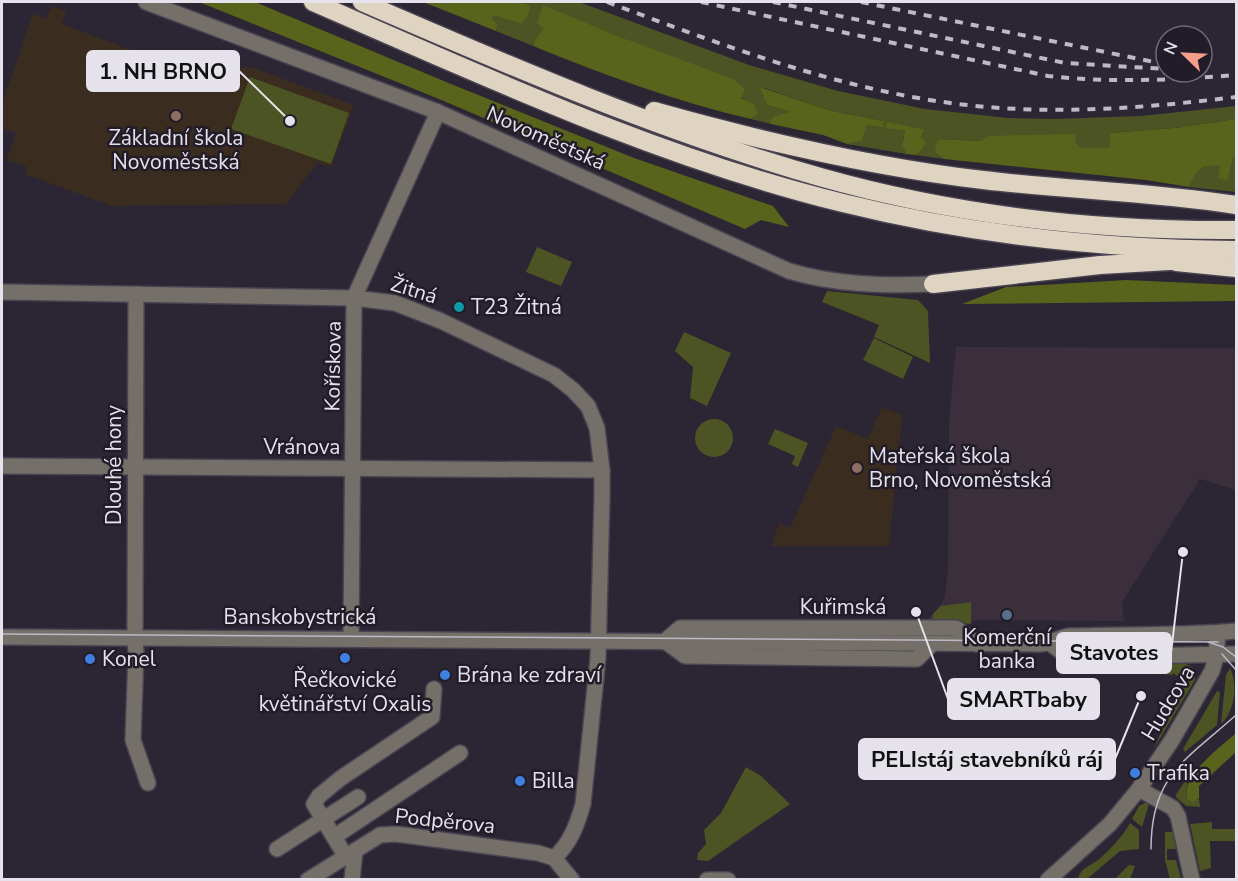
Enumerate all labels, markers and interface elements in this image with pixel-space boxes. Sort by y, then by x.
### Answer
north arrow [1154,24,1214,84]
text: N [1159,38,1184,58]
callout: 1. NH BRNO [87,51,239,91]
text: 1. NH BRNO [99,57,227,87]
street label: Novoměstská [482,99,610,177]
marker: Základní škola Novoměstská [169,109,183,123]
place label: Základní škola Novoměstská [109,124,243,176]
street label: Žitná [387,270,441,310]
place label: T23 Žitná [471,293,562,321]
marker: T23 Žitná [452,300,466,314]
street label: Kořískova [318,320,348,412]
street label: Dlouhé hony [100,405,128,525]
street label: Vránova [262,433,341,461]
place label: Mateřská škola Brno, Novoměstská [869,442,1052,494]
marker: Mateřská škola Brno, Novoměstská [850,461,864,475]
street label: Kuřimská [800,593,886,621]
street label: Banskobystrická [224,603,376,631]
marker: Komerční banka [1000,608,1014,622]
place label: Komerční banka [963,623,1052,675]
callout: Stavotes [1057,633,1171,673]
text: Stavotes [1069,638,1159,668]
place label: Konel [102,645,157,673]
marker: Řečkovické květinářství Oxalis [338,651,352,665]
marker: Konel [83,652,97,666]
street label: Hudcova [1135,660,1201,746]
place label: Brána ke zdraví [457,661,602,689]
place label: Řečkovické květinářství Oxalis [259,666,431,718]
marker: Brána ke zdraví [438,668,452,682]
callout: SMARTbaby [948,679,1099,719]
text: SMARTbaby [959,685,1087,715]
callout: PELIstáj stavebníků ráj [859,739,1115,779]
text: PELIstáj stavebníků ráj [871,745,1103,775]
place label: Trafika [1147,759,1210,787]
marker: Trafika [1128,766,1142,780]
place label: Billa [532,767,575,795]
marker: Billa [513,774,527,788]
street label: Podpěrova [393,802,497,840]

